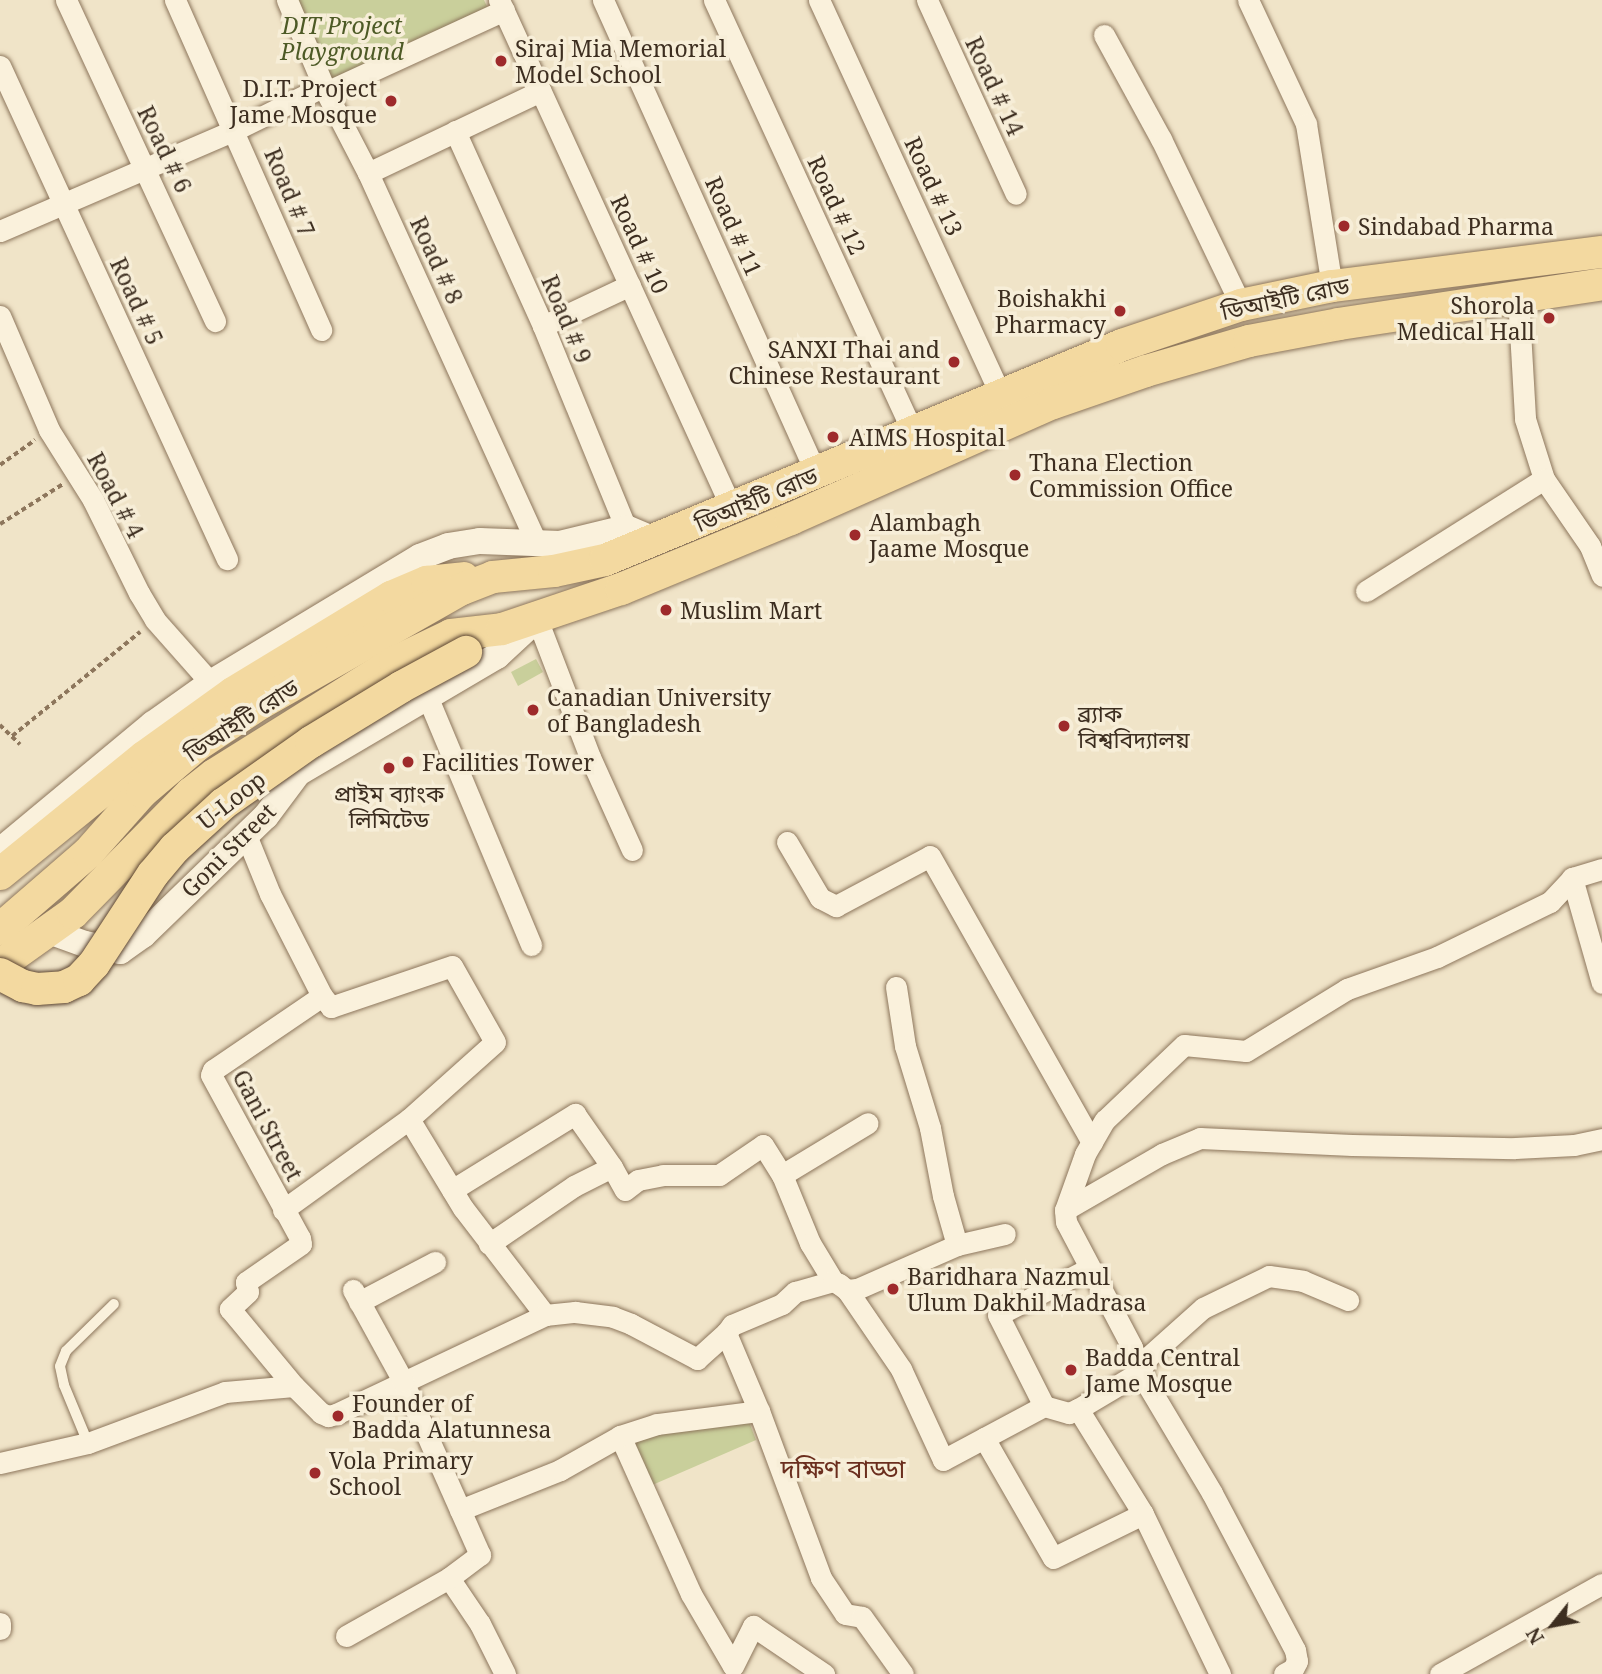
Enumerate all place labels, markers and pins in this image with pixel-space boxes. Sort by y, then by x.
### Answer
place label: Siraj Mia Memorial Model School [515,34,726,88]
marker: Siraj Mia Memorial Model School [493,53,509,69]
place label: D.I.T. Project Jame Mosque [230,74,377,128]
marker: D.I.T. Project Jame Mosque [383,93,399,109]
place label: Sindabad Pharma [1358,212,1554,240]
marker: Sindabad Pharma [1336,218,1352,234]
place label: Boishakhi Pharmacy [995,284,1106,338]
place label: Shorola Medical Hall [1397,291,1535,345]
marker: Boishakhi Pharmacy [1112,303,1128,319]
marker: Shorola Medical Hall [1541,310,1557,326]
place label: SANXI Thai and Chinese Restaurant [728,335,940,389]
marker: SANXI Thai and Chinese Restaurant [946,354,962,370]
place label: AIMS Hospital [849,423,1005,451]
marker: AIMS Hospital [823,427,843,447]
place label: Thana Election Commission Office [1029,448,1233,502]
marker: Thana Election Commission Office [1007,467,1023,483]
place label: Alambagh Jaame Mosque [869,508,1029,562]
marker: Alambagh Jaame Mosque [847,527,863,543]
place label: Muslim Mart [680,596,822,624]
marker: Muslim Mart [658,602,674,618]
place label: Canadian University of Bangladesh [547,683,771,737]
place label: ব্র্যাক বিশ্ববিদ্যালয় [1078,699,1190,753]
marker: Canadian University of Bangladesh [525,702,541,718]
marker: ব্র্যাক বিশ্ববিদ্যালয় [1056,718,1072,734]
place label: Facilities Tower [422,748,594,776]
marker: Facilities Tower [400,754,416,770]
marker: প্রাইম ব্যাংক লিমিটেড [381,760,397,776]
place label: প্রাইম ব্যাংক লিমিটেড [334,779,444,833]
place label: Baridhara Nazmul Ulum Dakhil Madrasa [907,1262,1146,1316]
marker: Baridhara Nazmul Ulum Dakhil Madrasa [885,1281,901,1297]
place label: Badda Central Jame Mosque [1085,1343,1240,1397]
marker: Badda Central Jame Mosque [1063,1362,1079,1378]
place label: Founder of Badda Alatunnesa [352,1389,551,1443]
marker: Founder of Badda Alatunnesa [330,1408,346,1424]
place label: Vola Primary School [329,1446,473,1500]
marker: Vola Primary School [307,1465,323,1481]

